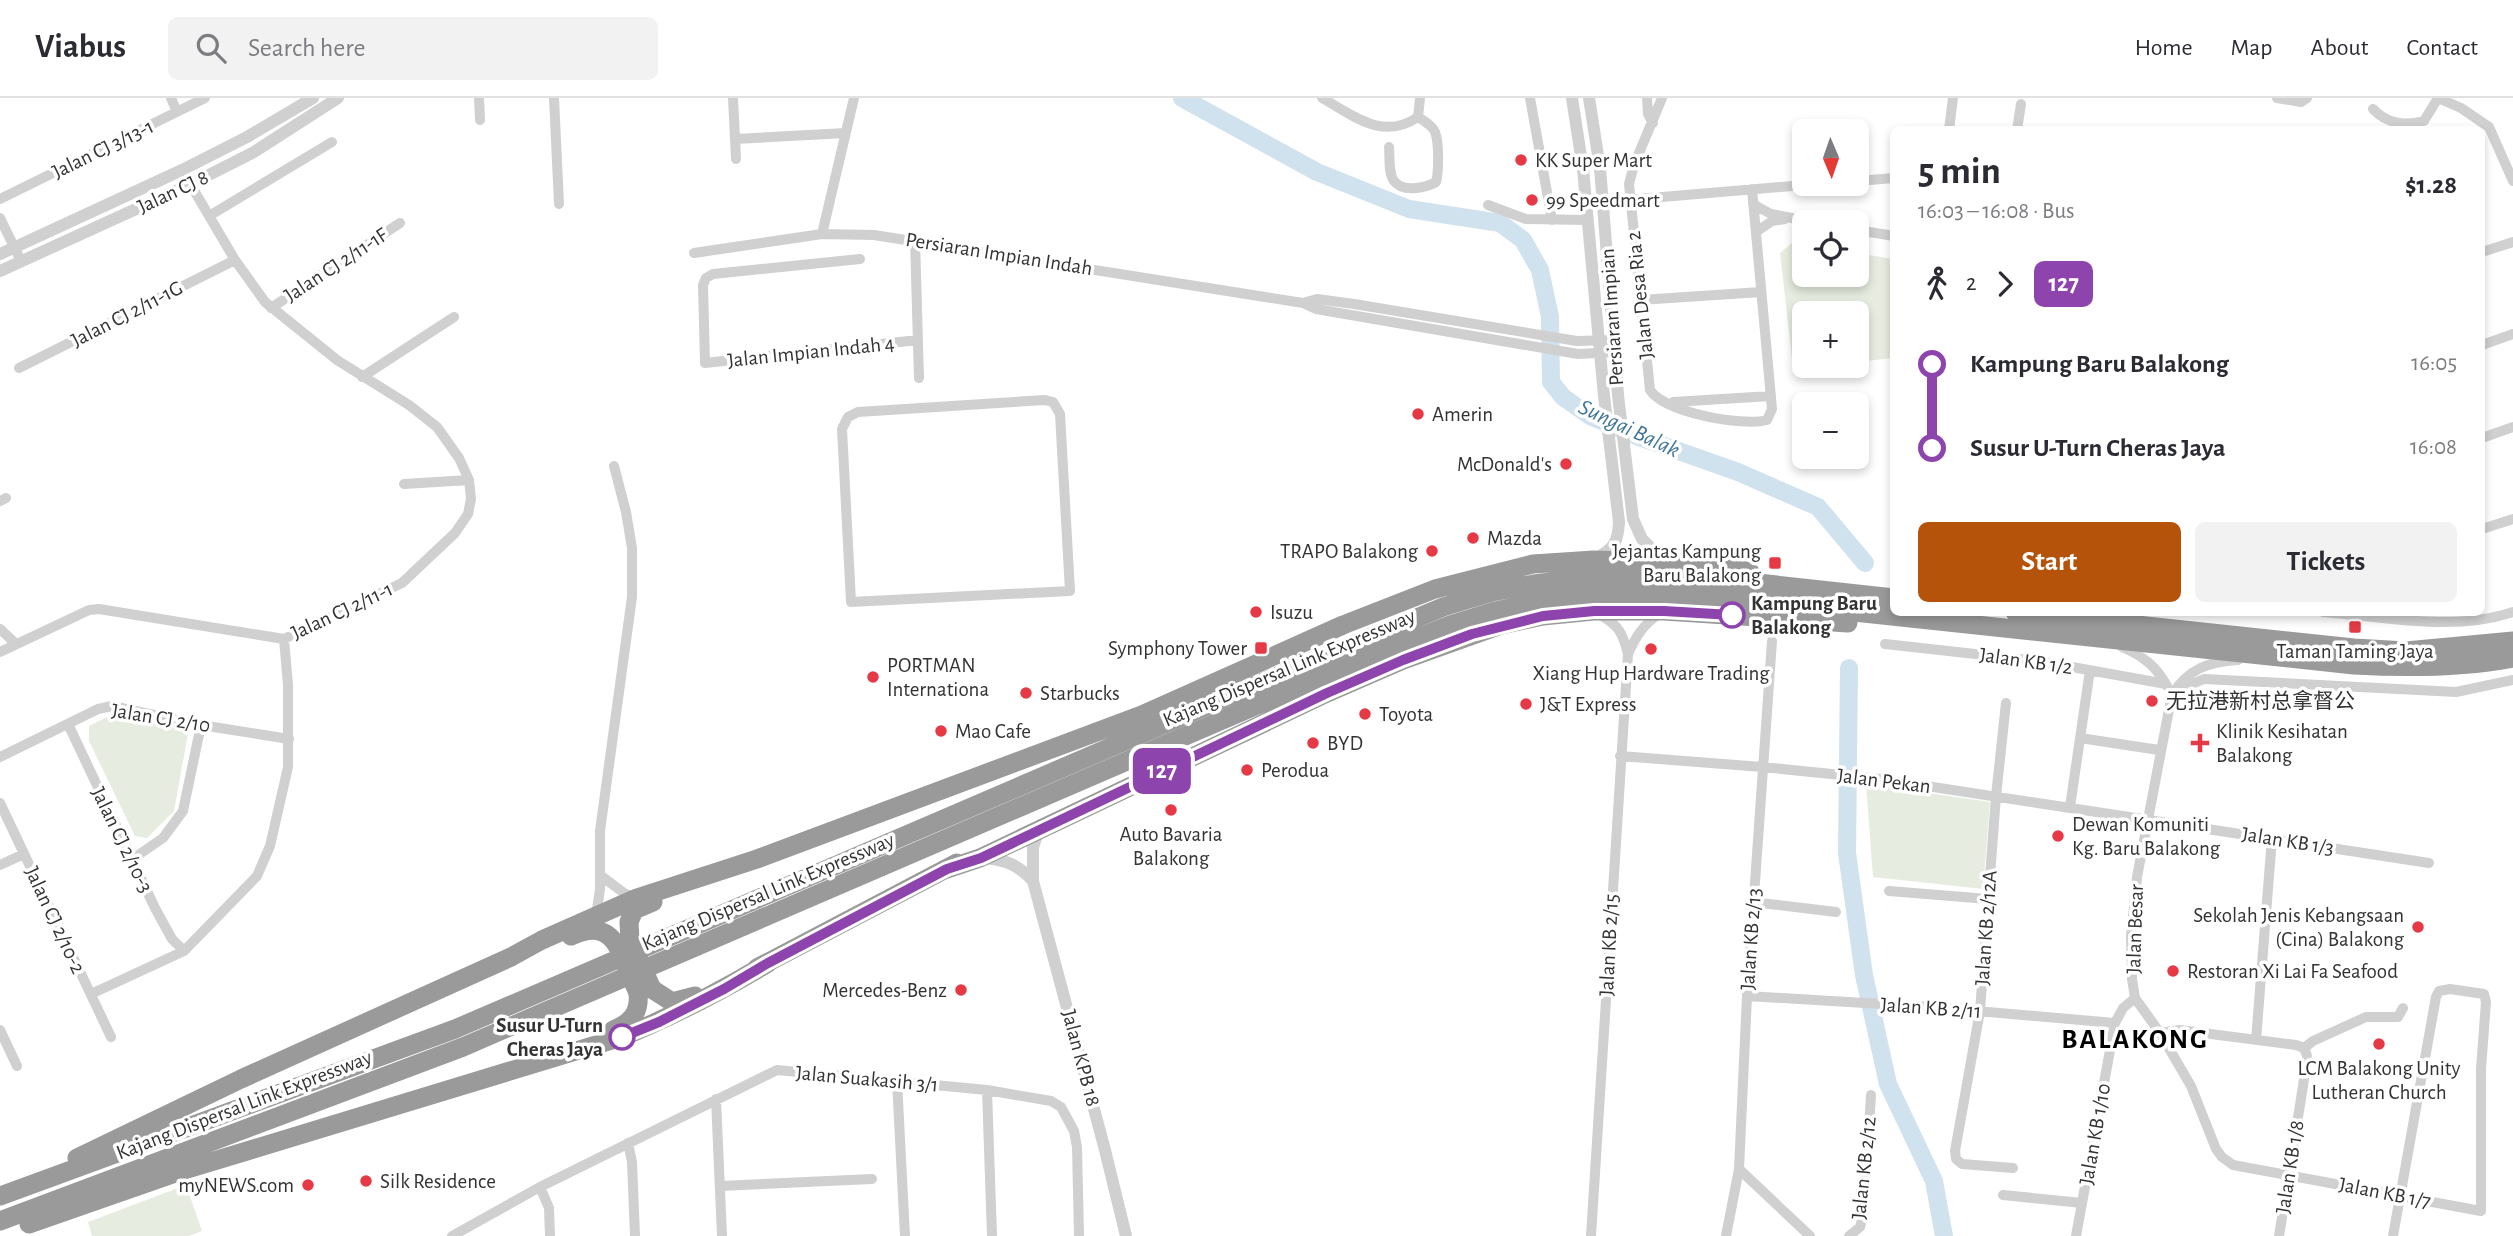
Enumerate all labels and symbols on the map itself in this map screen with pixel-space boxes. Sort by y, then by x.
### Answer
street label: Jalan CJ 3/13-1 [49,115,157,183]
north arrow [1792,119,1869,196]
place label: KK Super Mart [1535,150,1652,171]
marker: KK Super Mart [1513,152,1529,168]
street label: Jalan CJ 8 [134,167,212,217]
place label: 99 Speedmart [1546,190,1660,211]
marker: 99 Speedmart [1524,192,1540,208]
street label: Jalan CJ 2/11-1F [281,223,392,306]
street label: Persiaran Impian Indah [904,229,1094,279]
street label: Jalan Desa Ria 2 [1623,230,1657,360]
street label: Persiaran Impian [1597,248,1627,386]
street label: Jalan CJ 2/11-1G [68,277,186,351]
street label: Jalan Impian Indah 4 [726,333,896,371]
water label: Sungai Balak [1575,396,1683,463]
place label: Amerin [1432,404,1493,425]
marker: Amerin [1410,406,1426,422]
place label: McDonald's [1457,454,1552,475]
marker: McDonald's [1558,456,1574,472]
place label: Mazda [1487,528,1542,549]
marker: Mazda [1465,530,1481,546]
place label: TRAPO Balakong [1280,541,1419,562]
place label: Jejantas Kampung Baru Balakong [1612,541,1762,586]
marker: TRAPO Balakong [1424,543,1440,559]
marker: Jejantas Kampung Baru Balakong [1767,555,1783,571]
street label: Jalan CJ 2/11-1 [288,578,396,644]
place label: Kampung Baru Balakong [1751,593,1877,638]
place label: Isuzu [1270,602,1313,623]
marker: Kampung Baru Balakong [1719,602,1745,628]
marker: Isuzu [1248,604,1264,620]
street label: Kajang Dispersal Link Expressway [1160,605,1418,731]
marker: Taman Taming Jaya [2347,619,2363,635]
place label: Symphony Tower [1108,638,1247,659]
marker: Symphony Tower [1253,640,1269,656]
marker: Xiang Hup Hardware Trading [1643,641,1659,657]
place label: Taman Taming Jaya [2276,641,2434,662]
street label: Jalan KB 1/2 [1978,644,2074,678]
place label: PORTMAN Internationa [887,655,989,700]
place label: Xiang Hup Hardware Trading [1532,663,1770,684]
marker: PORTMAN Internationa [865,669,881,685]
place label: Starbucks [1040,683,1120,704]
marker: Starbucks [1018,685,1034,701]
place label: 无拉港新村总拿督公 [2166,689,2355,712]
marker: 无拉港新村总拿督公 [2144,693,2160,709]
place label: J&T Express [1540,694,1637,715]
marker: J&T Express [1518,696,1534,712]
street label: Jalan CJ 2/10 [110,700,212,736]
place label: Toyota [1379,704,1434,725]
marker: Toyota [1357,706,1373,722]
place label: Mao Cafe [955,721,1031,742]
place label: Klinik Kesihatan Balakong [2216,721,2348,766]
marker: Mao Cafe [933,723,949,739]
place label: BYD [1327,733,1363,754]
marker: Klinik Kesihatan Balakong [2190,733,2210,753]
marker: BYD [1305,735,1321,751]
line badge: 127 [1122,748,1202,794]
place label: Perodua [1261,760,1329,781]
marker: Perodua [1239,762,1255,778]
street label: Jalan Pekan [1836,765,1932,797]
street label: Jalan CJ 2/10-3 [87,784,157,896]
marker: Auto Bavaria Balakong [1163,802,1179,818]
place label: Dewan Komuniti Kg. Baru Balakong [2072,814,2221,859]
street label: Jalan KB 1/3 [2240,823,2336,859]
place label: Auto Bavaria Balakong [1120,824,1223,869]
marker: Dewan Komuniti Kg. Baru Balakong [2050,828,2066,844]
street label: Kajang Dispersal Link Expressway [639,829,897,955]
street label: Jalan CJ 2/10-2 [21,863,89,977]
street label: Jalan KB 2/12A [1971,870,2001,986]
street label: Jalan Besar [2123,884,2147,974]
street label: Jalan KB 2/13 [1737,887,1765,991]
street label: Jalan KB 2/15 [1596,893,1622,997]
place label: Sekolah Jenis Kebangsaan (Cina) Balakong [2193,905,2405,950]
marker: Sekolah Jenis Kebangsaan (Cina) Balakong [2410,919,2426,935]
place label: Restoran Xi Lai Fa Seafood [2187,961,2398,982]
marker: Restoran Xi Lai Fa Seafood [2165,963,2181,979]
place label: Mercedes-Benz [822,980,947,1001]
marker: Mercedes-Benz [953,982,969,998]
street label: Jalan KB 2/11 [1880,994,1982,1022]
street label: Jalan KPB 18 [1058,1007,1104,1109]
place label: Susur U-Turn Cheras Jaya [496,1015,603,1060]
marker: Susur U-Turn Cheras Jaya [609,1024,635,1050]
district label: BALAKONG [2061,1026,2209,1054]
marker: LCM Balakong Unity Lutheran Church [2371,1036,2387,1052]
street label: Kajang Dispersal Link Expressway [113,1046,375,1164]
place label: LCM Balakong Unity Lutheran Church [2297,1058,2461,1103]
street label: Jalan Suakasih 3/1 [795,1062,939,1096]
street label: Jalan KB 1/10 [2076,1082,2114,1186]
street label: Jalan KB 2/12 [1848,1115,1880,1221]
street label: Jalan KB 1/8 [2272,1119,2308,1215]
place label: Silk Residence [380,1171,496,1192]
marker: Silk Residence [358,1173,374,1189]
street label: Jalan KB 1/7 [2337,1174,2433,1212]
place label: myNEWS.com [178,1175,294,1196]
marker: myNEWS.com [300,1177,316,1193]

